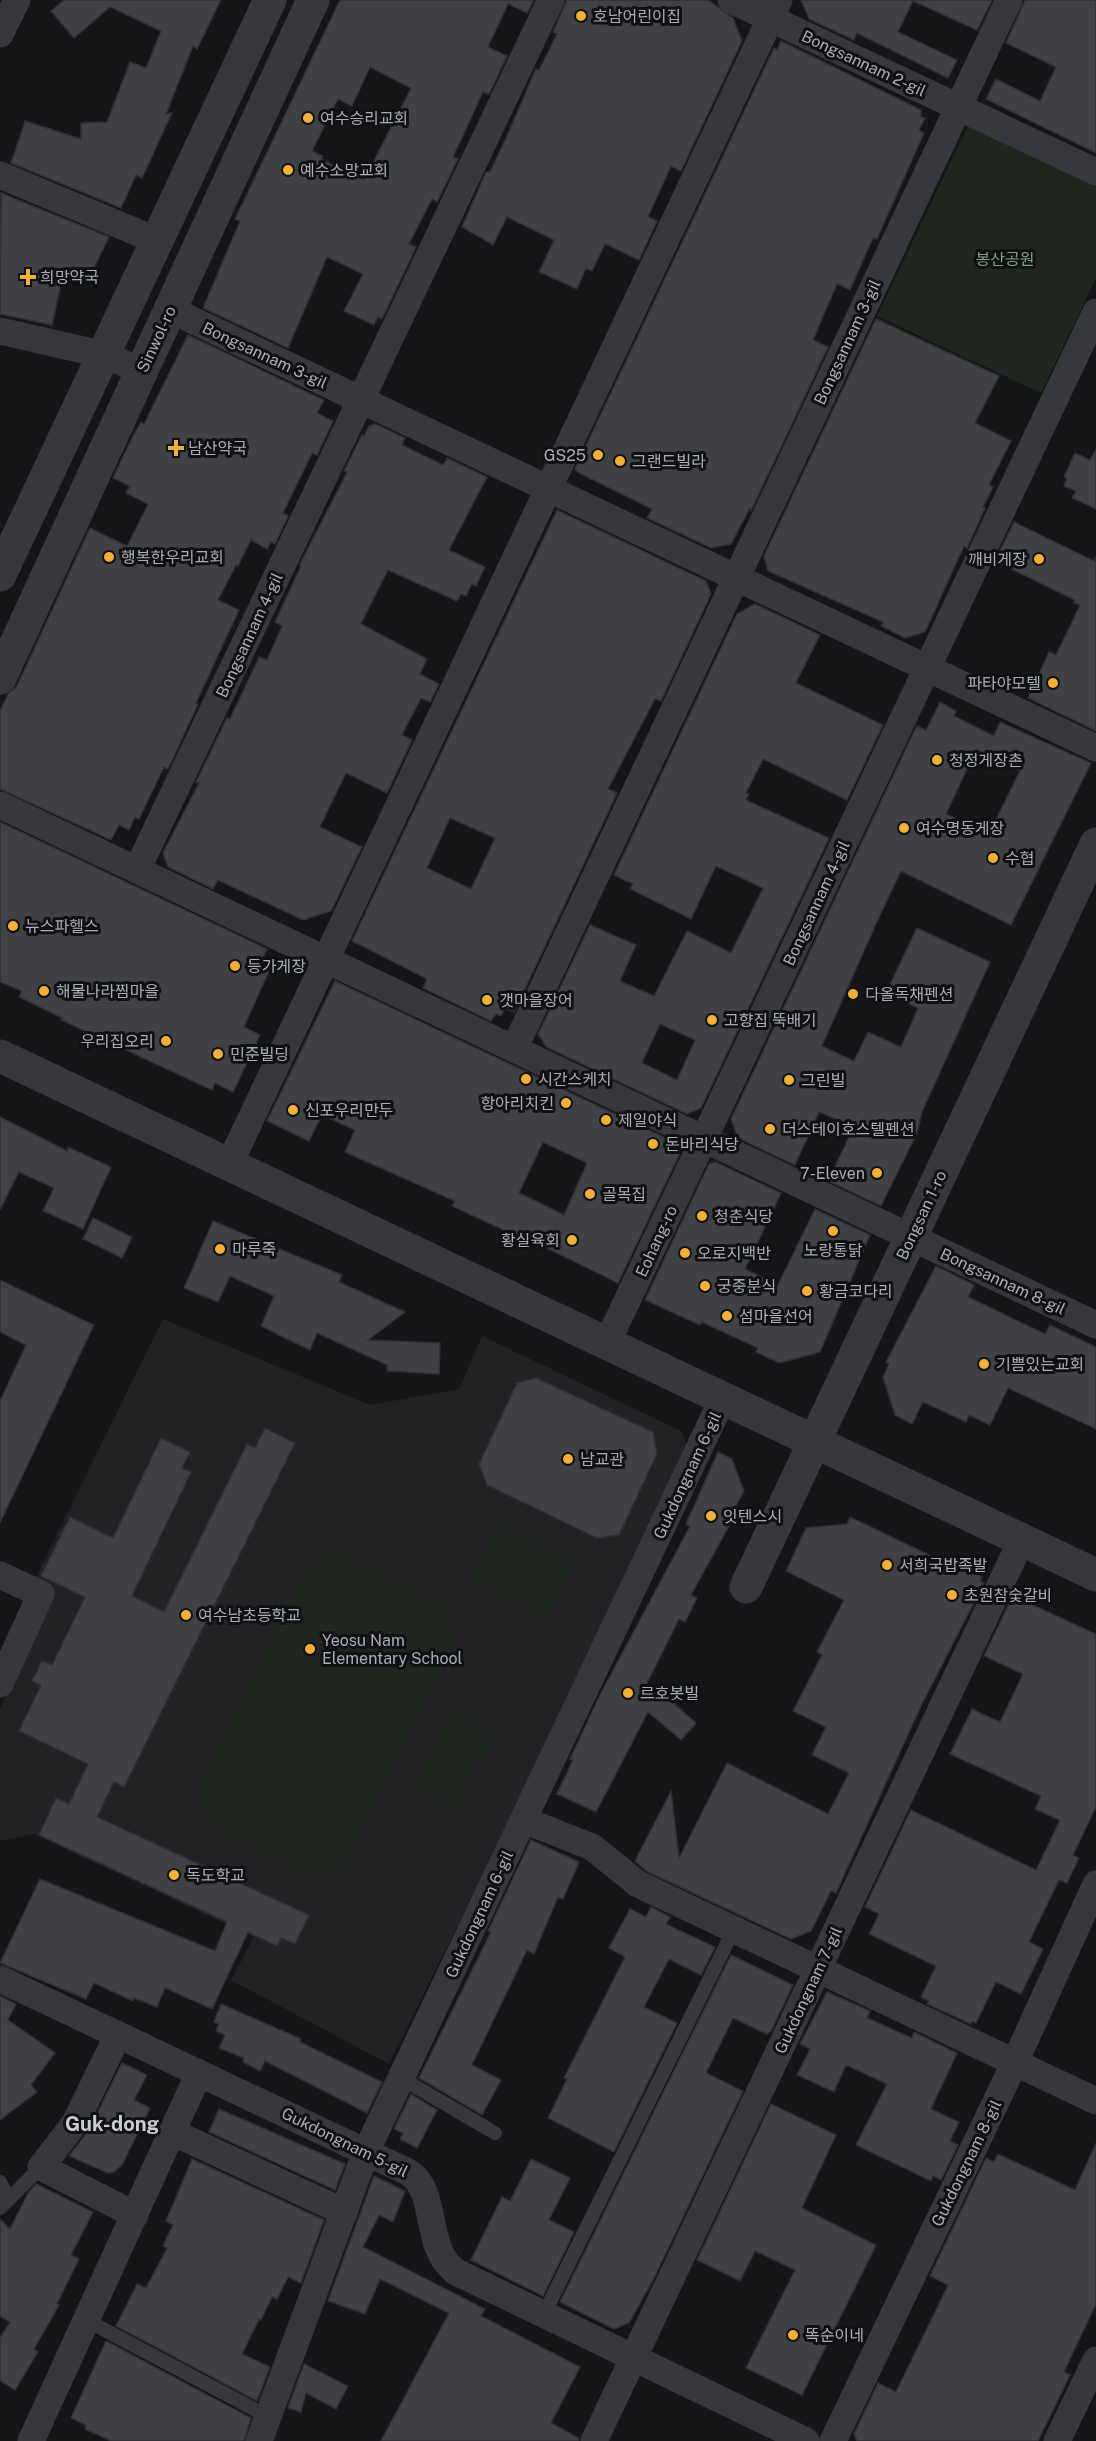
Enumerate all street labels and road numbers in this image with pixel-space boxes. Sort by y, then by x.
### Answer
street label: Bongsannam 2-gil [799,26,929,101]
street label: Bongsannam 3-gil [810,277,885,408]
street label: Sinwol-ro [133,303,180,375]
street label: Bongsannam 3-gil [199,318,330,393]
street label: Bongsannam 4-gil [212,570,287,701]
street label: Bongsannam 4-gil [779,838,854,969]
street label: Bongsan 1-ro [892,1167,950,1263]
street label: Eohang-ro [632,1202,681,1280]
street label: Bongsannam 8-gil [937,1244,1069,1319]
street label: Gukdongnam 6-gil [650,1408,725,1542]
street label: Gukdongnam 6-gil [442,1847,517,1981]
street label: Gukdongnam 7-gil [771,1924,846,2057]
street label: Gukdongnam 8-gil [928,2097,1005,2230]
street label: Gukdongnam 5-gil [278,2104,411,2181]

